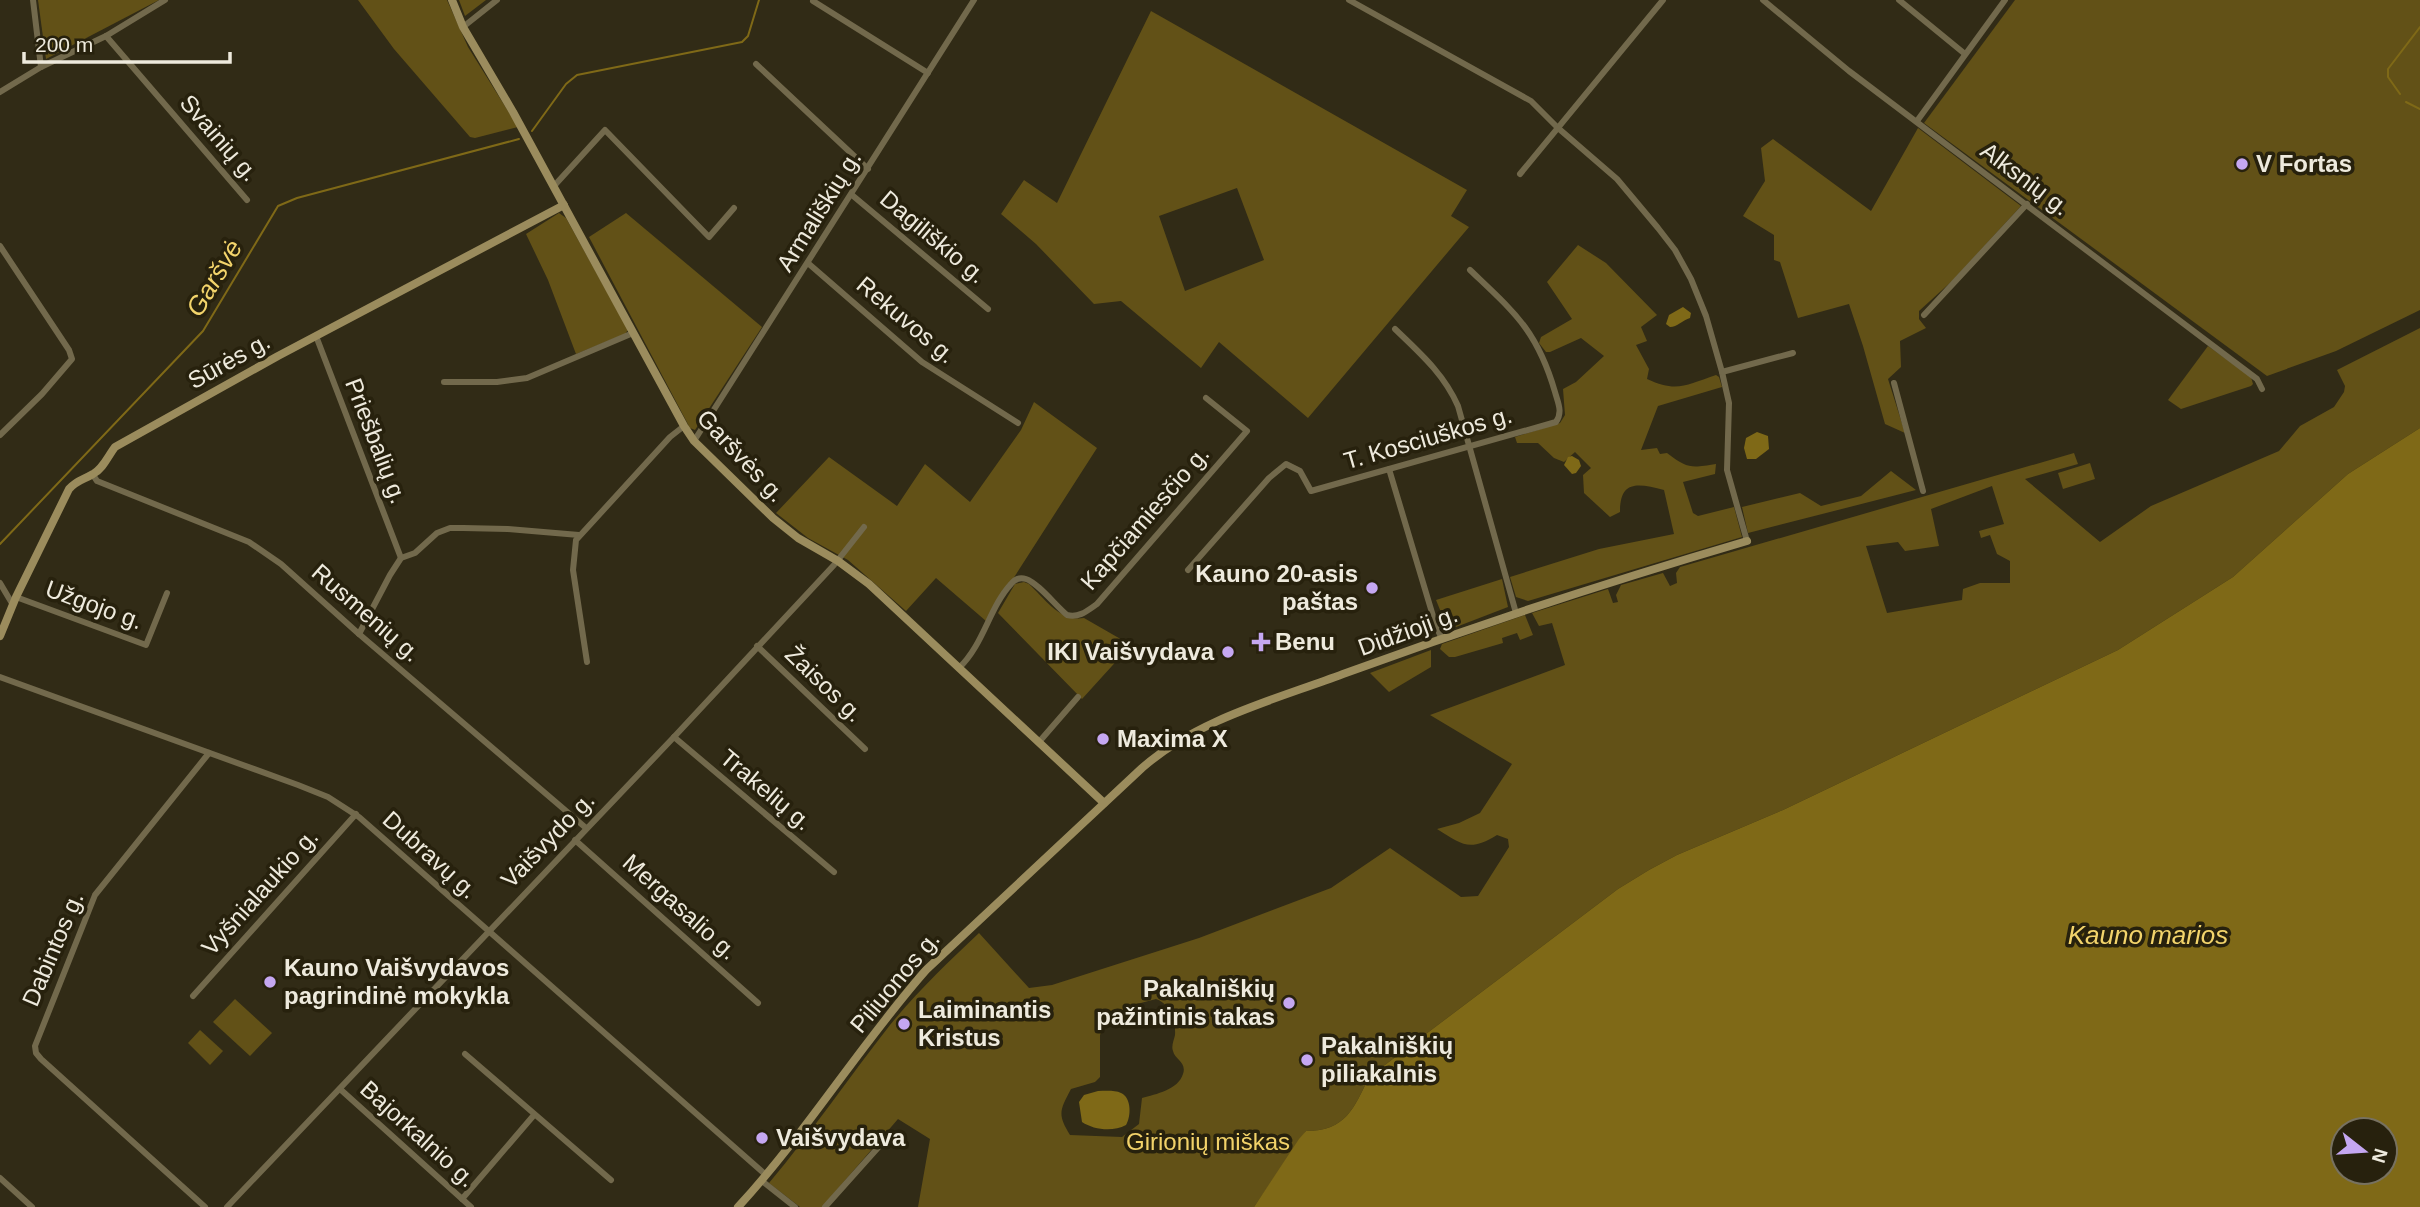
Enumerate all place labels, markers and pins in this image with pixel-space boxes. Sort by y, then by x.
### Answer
place label: V Fortas [2256,150,2352,177]
marker: V Fortas [2234,156,2250,172]
place label: Kauno 20-asis paštas [1195,560,1358,615]
marker: Kauno 20-asis paštas [1364,580,1380,596]
place label: Benu [1275,628,1335,655]
marker: Benu [1253,634,1269,650]
place label: IKI Vaišvydava [1047,638,1215,665]
marker: IKI Vaišvydava [1220,644,1236,660]
place label: Maxima X [1117,725,1228,752]
marker: Maxima X [1095,731,1111,747]
place label: Kauno Vaišvydavos pagrindinė mokykla [284,954,510,1009]
marker: Kauno Vaišvydavos pagrindinė mokykla [262,974,278,990]
place label: Pakalniškių pažintinis takas [1096,975,1275,1030]
marker: Pakalniškių pažintinis takas [1281,995,1297,1011]
place label: Laiminantis Kristus [918,996,1051,1051]
marker: Laiminantis Kristus [896,1016,912,1032]
place label: Pakalniškių piliakalnis [1321,1032,1453,1087]
marker: Pakalniškių piliakalnis [1299,1052,1315,1068]
place label: Vaišvydava [776,1124,906,1151]
marker: Vaišvydava [754,1130,770,1146]

